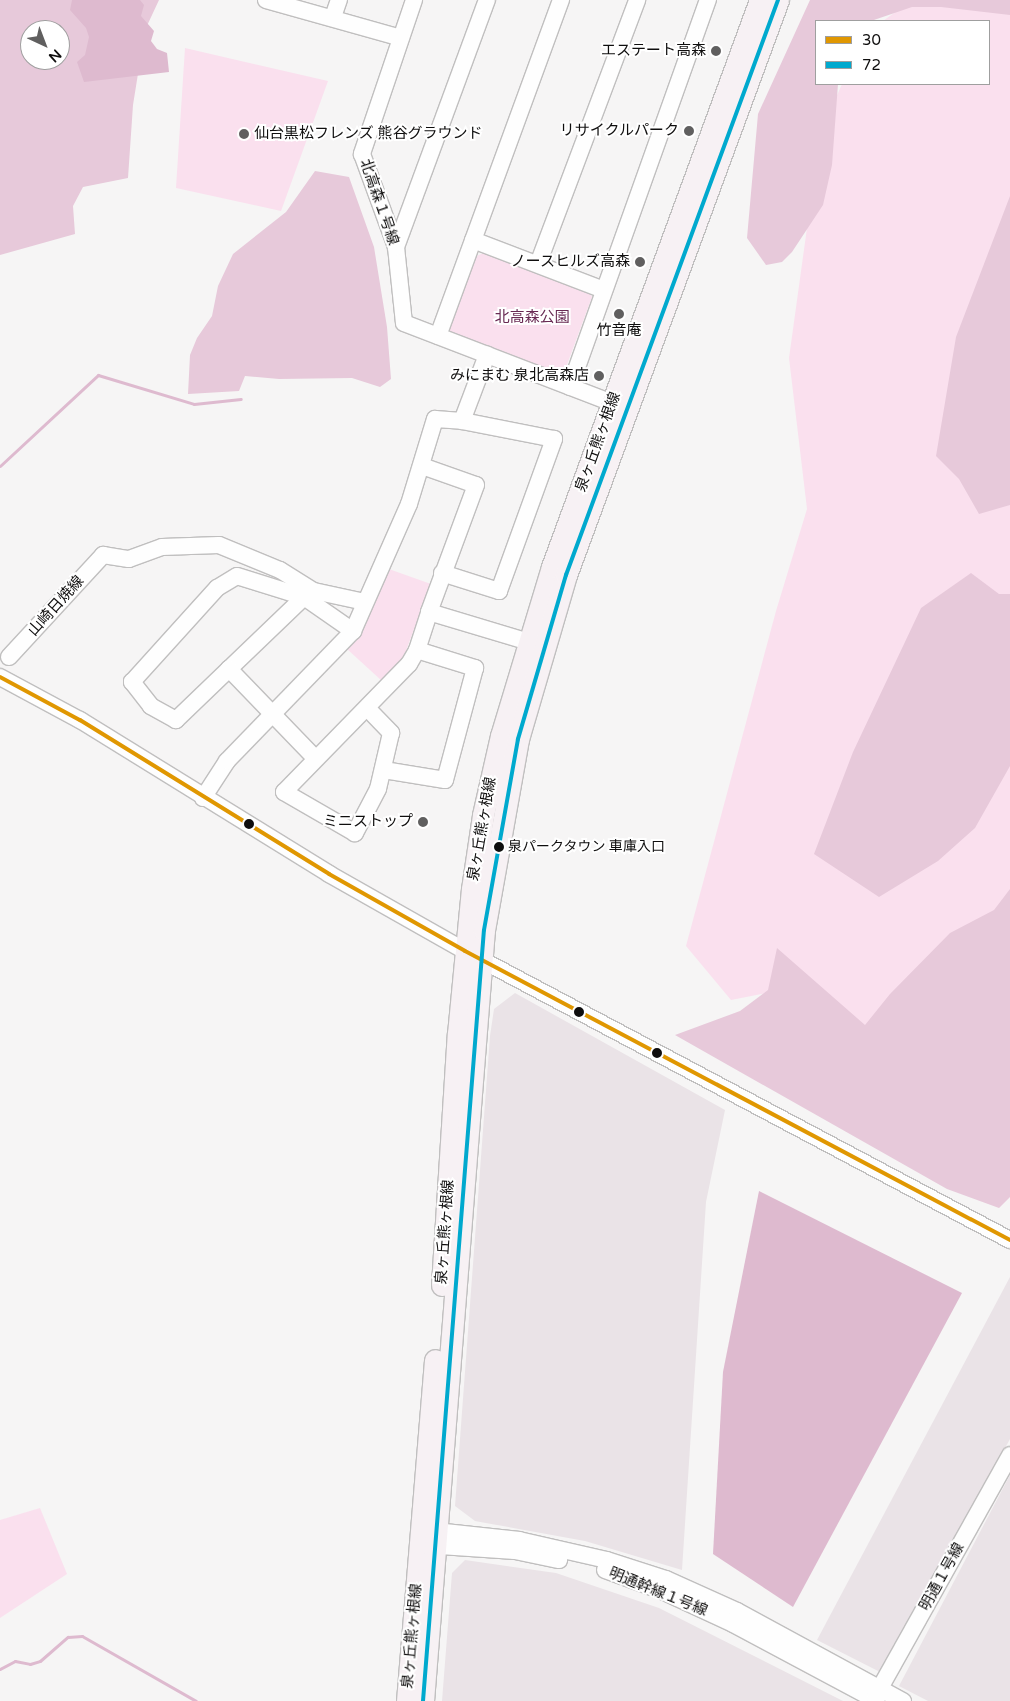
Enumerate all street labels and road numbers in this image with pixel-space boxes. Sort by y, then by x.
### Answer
street label: 北高森１号線 [356,157,402,247]
street label: 泉ヶ丘熊ヶ根線 [572,390,624,494]
street label: 山崎日焼線 [24,572,88,640]
street label: 泉ヶ丘熊ヶ根線 [464,776,500,882]
street label: 泉ヶ丘熊ヶ根線 [432,1179,458,1285]
street label: 明通１号線 [916,1540,968,1614]
street label: 明通幹線１号線 [606,1564,710,1620]
street label: 泉ヶ丘熊ヶ根線 [398,1583,426,1689]

